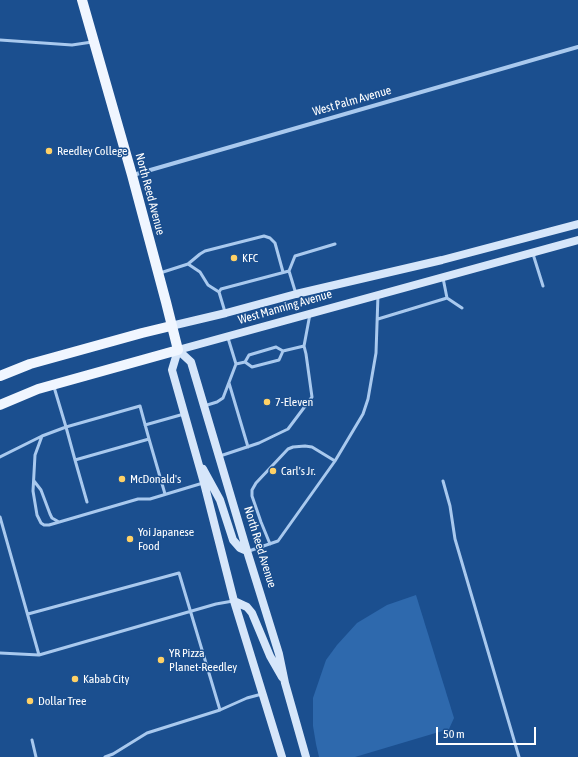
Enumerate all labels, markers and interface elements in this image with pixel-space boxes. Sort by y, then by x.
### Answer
street label: West Palm Avenue [311,83,393,119]
place label: Reedley College [57,144,128,158]
marker: Reedley College [44,146,54,156]
street label: North Reed Avenue [132,151,168,237]
place label: KFC [242,251,258,265]
marker: KFC [229,253,239,263]
street label: West Manning Avenue [236,287,334,327]
place label: 7-Eleven [275,395,313,409]
marker: 7-Eleven [262,397,272,407]
place label: Carl's Jr. [281,464,316,478]
marker: Carl's Jr. [268,466,278,476]
place label: McDonald's [130,472,181,486]
marker: McDonald's [117,474,127,484]
street label: North Reed Avenue [241,505,279,589]
place label: Yoi Japanese Food [138,525,194,553]
marker: Yoi Japanese Food [125,534,135,544]
place label: YR Pizza Planet-Reedley [169,646,237,674]
marker: YR Pizza Planet-Reedley [156,655,166,665]
place label: Kabab City [83,672,129,686]
marker: Kabab City [70,674,80,684]
place label: Dollar Tree [38,694,86,708]
marker: Dollar Tree [25,696,35,706]
scale bar [438,719,538,745]
text: 50 m [443,727,465,741]

